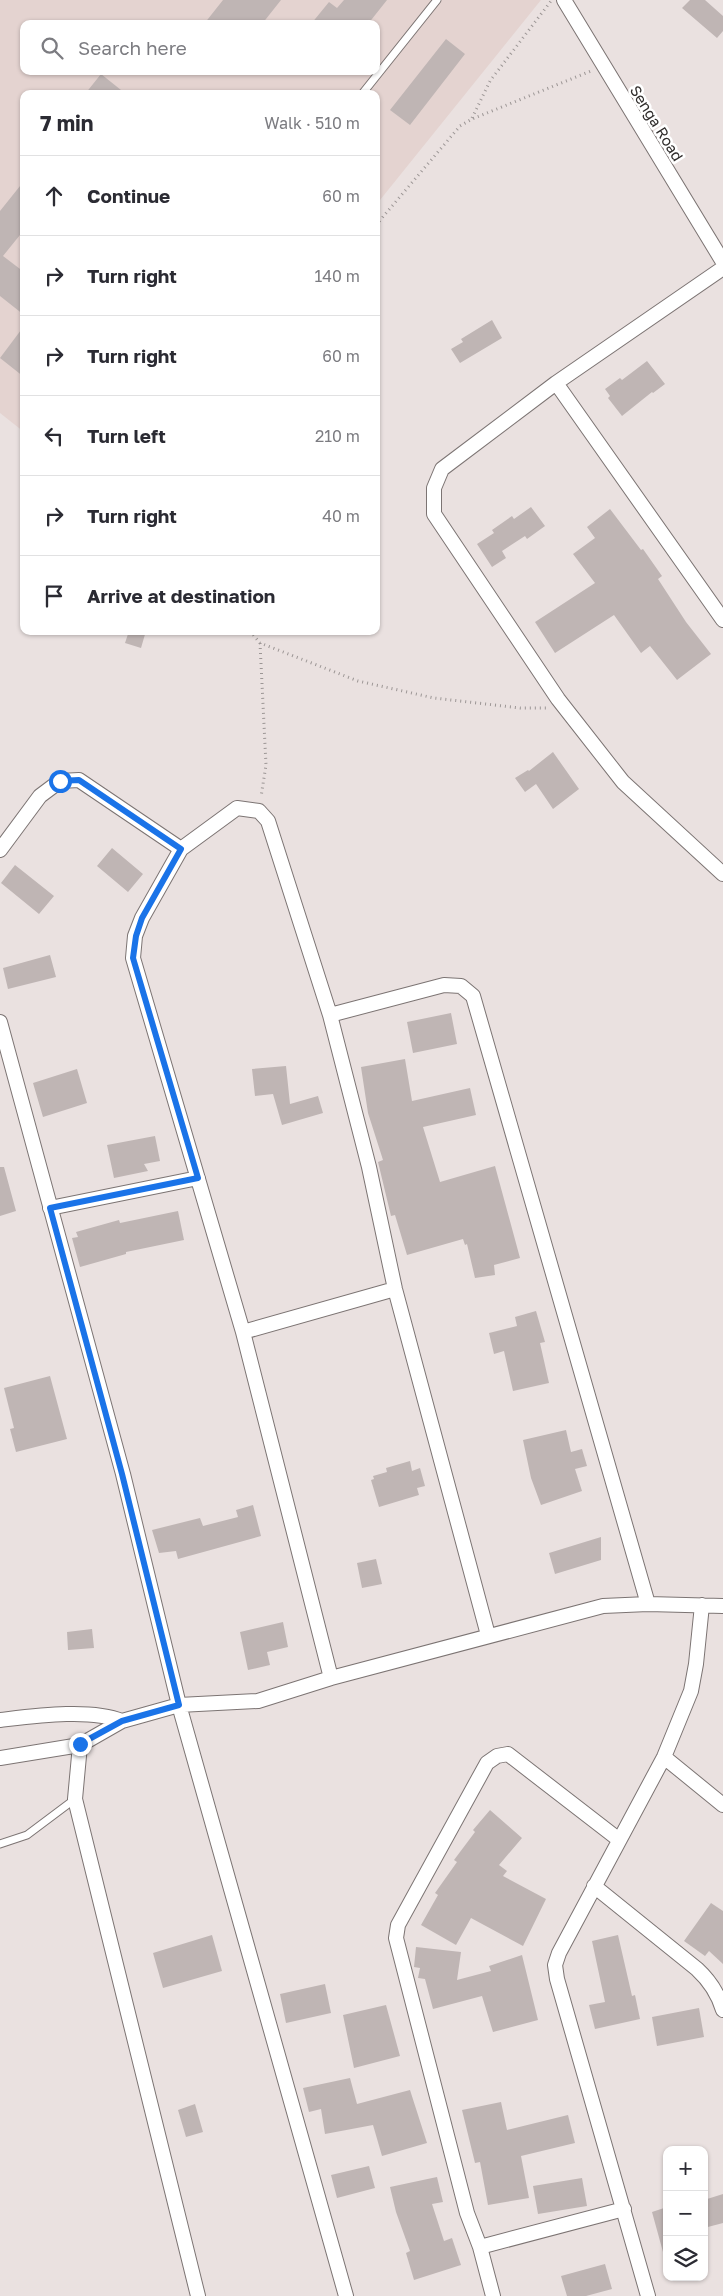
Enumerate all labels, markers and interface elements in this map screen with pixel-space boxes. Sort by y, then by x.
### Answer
search box [20,20,380,75]
icon: search [38,34,66,62]
text: Search here [78,36,187,59]
street label: Senga Road [627,82,687,164]
text: 7 min [40,110,94,136]
text: Walk · 510 m [264,113,360,133]
icon: ahead [40,182,68,210]
text: Continue [87,184,170,207]
text: 60 m [322,186,360,206]
icon: right [40,262,68,290]
text: Turn right [87,264,177,287]
text: 140 m [314,266,360,286]
icon: right [40,342,68,370]
text: Turn right [87,344,177,367]
text: 60 m [322,346,360,366]
icon: left [40,422,68,450]
text: Turn left [87,424,166,447]
text: 210 m [315,426,360,446]
icon: right [40,502,68,530]
text: Turn right [87,504,177,527]
text: 40 m [322,506,360,526]
icon: arrive [40,582,68,610]
text: Arrive at destination [87,584,275,607]
route start [49,770,72,793]
route end [69,1733,92,1756]
map controls [663,2146,708,2281]
button: + [663,2146,708,2191]
button: − [663,2191,708,2236]
button: layers [663,2236,708,2281]

